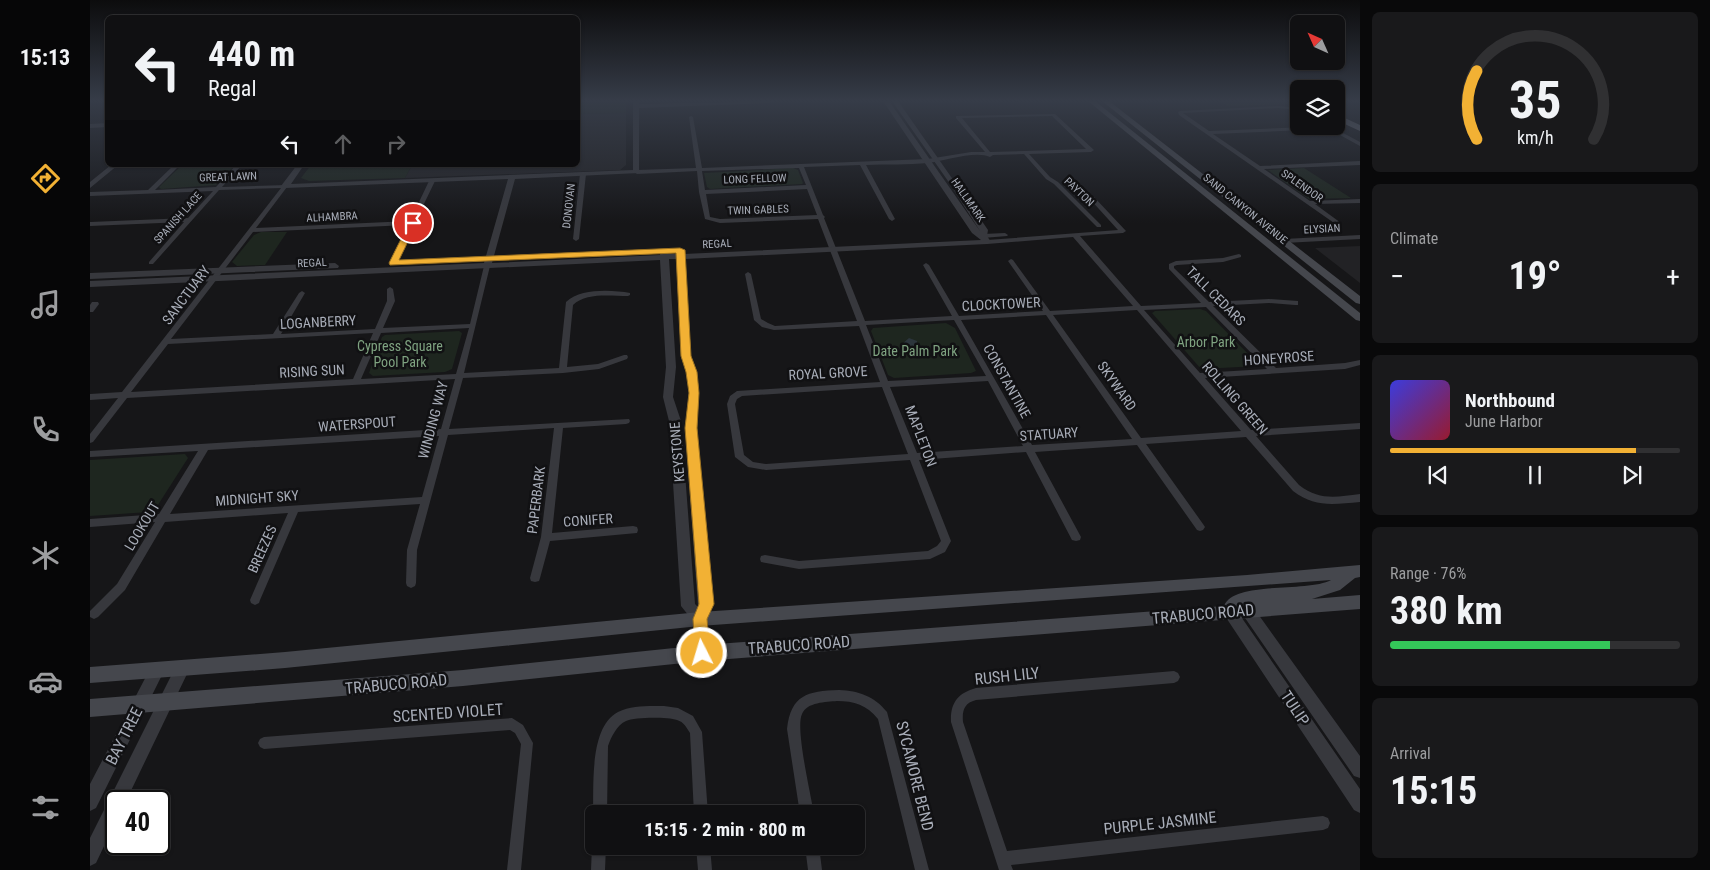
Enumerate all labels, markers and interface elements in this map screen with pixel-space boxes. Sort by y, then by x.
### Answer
north arrow [1290,15,1345,70]
map controls [1290,15,1345,135]
text: 440 m [208,34,295,75]
icon: left [125,35,190,100]
text: 15:13 [20,45,70,70]
text: 35 [1509,70,1561,131]
text: Regal [208,76,256,101]
button: layers [1290,80,1345,135]
text: km/h [1517,127,1553,148]
icon: left [276,130,304,158]
icon: ahead [329,130,357,158]
icon: right [382,130,410,158]
icon: directions [28,161,63,196]
street label: SPLENDOR [1279,167,1326,205]
street label: GREAT LAWN [199,169,257,185]
street label: LONG FELLOW [723,171,787,187]
street label: SAND CANYON AVENUE [1200,171,1290,247]
street label: PAYTON [1062,175,1096,209]
street label: HALLMARK [948,176,988,224]
street label: DONOVAN [560,183,578,229]
street label: SPANISH LACE [151,189,205,247]
pin [392,202,434,244]
street label: TWIN GABLES [727,202,789,218]
street label: ALHAMBRA [306,209,359,225]
icon: arrive [399,209,427,237]
street label: ELYSIAN [1303,222,1341,236]
text: Climate [1390,229,1438,248]
street label: REGAL [702,237,732,251]
text: 19° [1508,254,1562,298]
street label: REGAL [297,256,327,270]
text: − [1390,260,1404,293]
text: + [1666,260,1680,293]
street label: SANCTUARY [159,262,214,327]
street label: TALL CEDARS [1183,263,1249,329]
icon: music [28,287,63,322]
street label: CLOCKTOWER [961,294,1041,314]
street label: LOGANBERRY [280,312,357,332]
park label: Arbor Park [1177,334,1236,350]
park label: Cypress Square Pool Park [357,338,443,370]
street label: CONSTANTINE [980,341,1034,421]
park label: Date Palm Park [873,343,958,359]
street label: HONEYROSE [1243,348,1315,368]
street label: SKYWARD [1094,358,1140,414]
street label: ROLLING GREEN [1199,358,1271,438]
street label: RISING SUN [279,361,345,381]
street label: ROYAL GROVE [788,363,868,383]
street label: WINDING WAY [415,379,451,461]
text: Northbound [1465,389,1555,412]
street label: MAPLETON [902,403,940,469]
icon: phone [28,412,63,447]
text: June Harbor [1465,412,1543,431]
street label: WATERSPOUT [318,413,396,435]
street label: KEYSTONE [666,421,688,483]
street label: STATUARY [1019,424,1079,444]
icon: previous [1424,461,1452,489]
icon: pause [1521,461,1549,489]
icon: next [1618,461,1646,489]
street label: PAPERBARK [524,465,548,535]
street label: MIDNIGHT SKY [215,487,300,509]
street label: LOOKOUT [121,499,163,553]
street label: CONIFER [563,510,614,530]
street label: BREEZES [244,523,280,575]
icon: climate [28,538,63,573]
text: Range · 76% [1390,564,1466,583]
text: 380 km [1390,589,1503,633]
street label: TRABUCO ROAD [1151,600,1255,628]
position arrow [675,626,727,678]
street label: TRABUCO ROAD [747,632,851,658]
street label: RUSH LILY [974,663,1041,689]
icon: car [28,664,63,699]
street label: TRABUCO ROAD [344,670,448,698]
street label: TULIP [1277,687,1314,729]
street label: SCENTED VIOLET [392,700,504,726]
street label: BAY TREE [102,704,146,768]
street label: SYCAMORE BEND [892,719,938,833]
text: Arrival [1390,744,1431,763]
text: 15:15 [1390,769,1477,813]
icon: filters [28,790,63,825]
speed limit sign: 40 [105,790,170,855]
street label: PURPLE JASMINE [1103,808,1217,838]
text: 15:15 · 2 min · 800 m [644,818,806,841]

